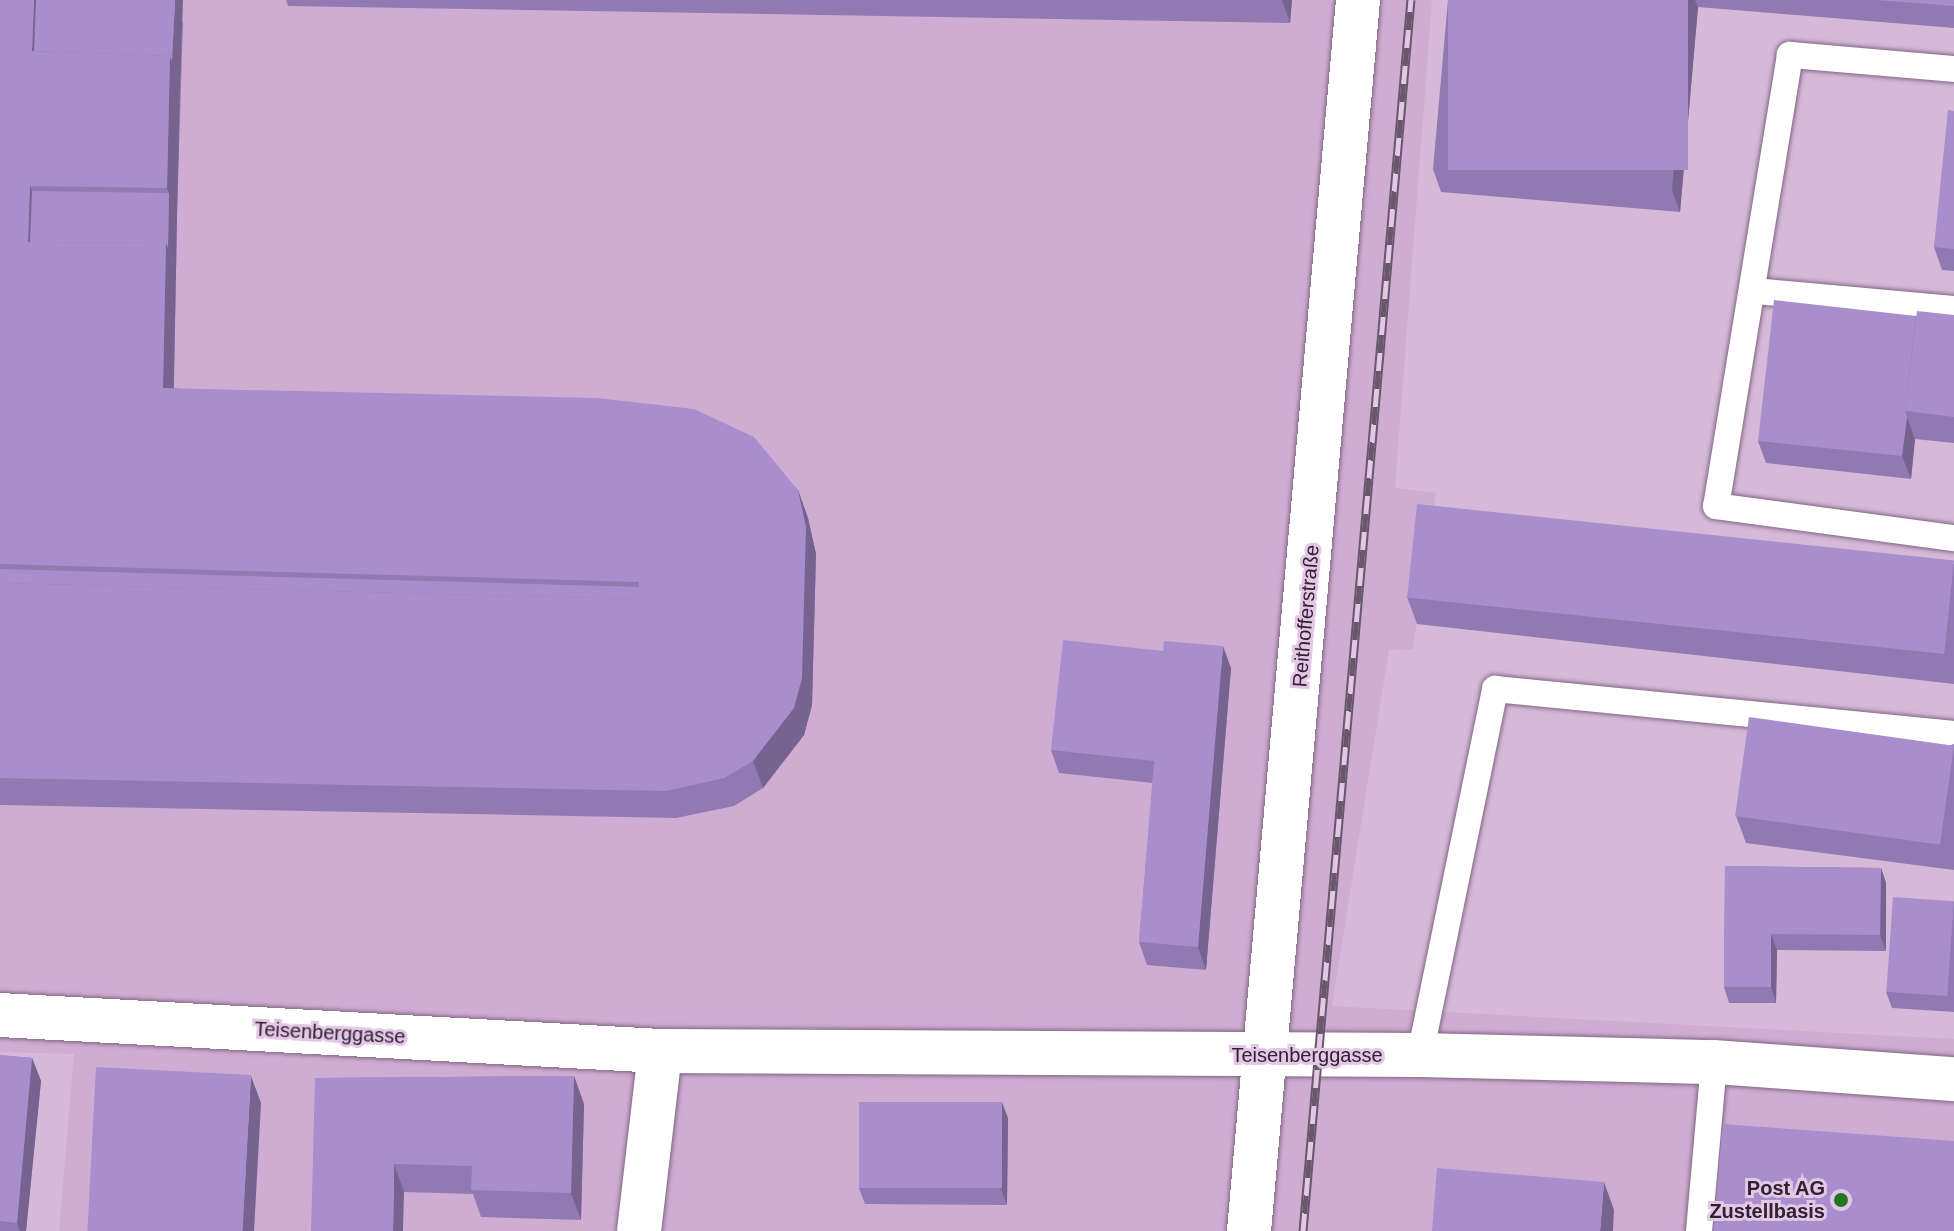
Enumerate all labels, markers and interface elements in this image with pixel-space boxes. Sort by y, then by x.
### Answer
street label: Reithofferstraße [1288,544,1324,688]
street label: Teisenberggasse [254,1017,406,1049]
street label: Teisenberggasse [1231,1043,1383,1067]
place label: Post AG Zustellbasis [1709,1176,1825,1223]
marker: Post AG Zustellbasis [1832,1191,1850,1209]

